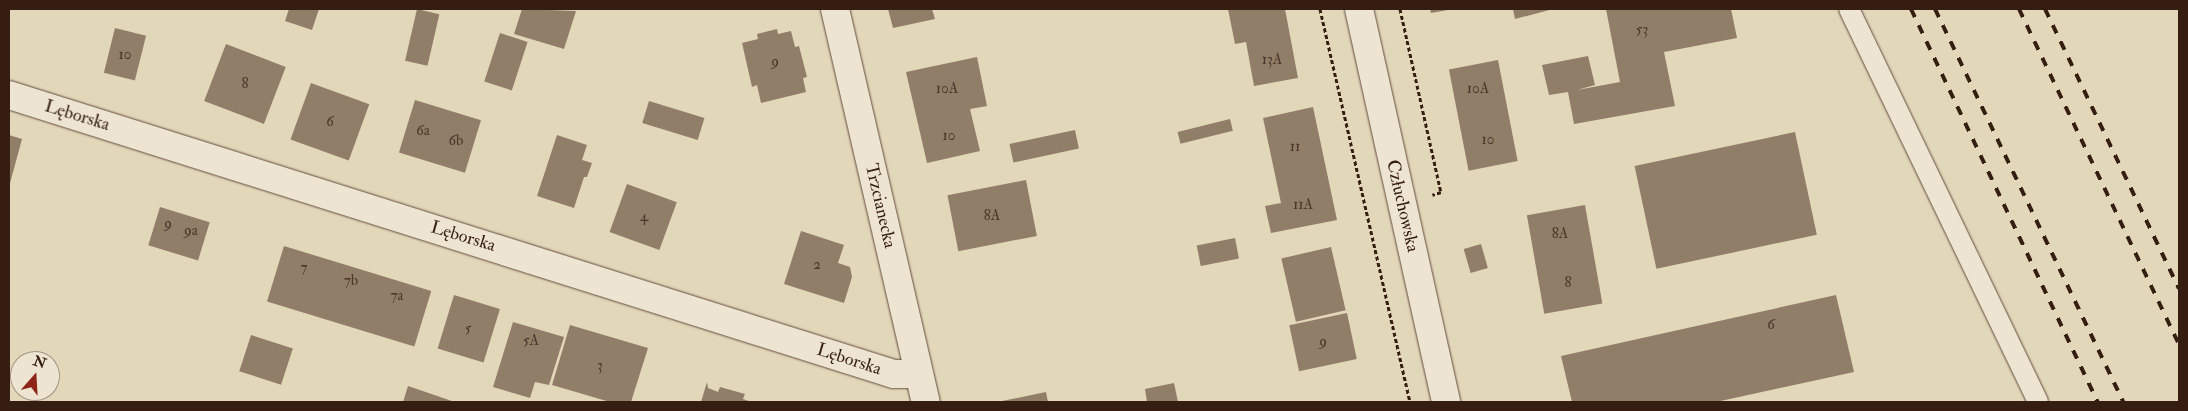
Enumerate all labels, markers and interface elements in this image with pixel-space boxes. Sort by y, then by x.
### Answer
house number: 53 [1636,21,1648,39]
house number: 10 [119,46,131,64]
house number: 13A [1262,51,1282,69]
house number: 9 [771,53,779,71]
house number: 8 [241,75,249,93]
house number: 10A [936,80,958,98]
house number: 10A [1467,80,1489,98]
street label: Lęborska [42,96,112,136]
house number: 6 [326,113,334,131]
house number: 6a [416,122,430,140]
house number: 10 [943,127,955,145]
house number: 10 [1482,131,1494,149]
house number: 6b [449,132,463,150]
house number: 11 [1290,138,1300,156]
street label: Człuchowska [1381,158,1423,254]
street label: Trzcianecka [860,162,900,250]
house number: 11A [1293,196,1313,214]
house number: 8A [984,207,1000,225]
house number: 4 [640,208,648,226]
house number: 9 [164,215,172,233]
street label: Lęborska [428,217,498,257]
house number: 9a [184,222,198,240]
house number: 8A [1552,225,1568,243]
house number: 2 [813,256,821,274]
house number: 7 [301,259,307,277]
house number: 7b [344,272,358,290]
house number: 8 [1564,274,1572,292]
house number: 7a [390,287,404,305]
house number: 6 [1767,316,1775,334]
house number: 5 [465,320,471,338]
house number: 5A [523,332,539,350]
house number: 9 [1319,333,1327,351]
street label: Lęborska [814,339,884,381]
north arrow [10,351,60,401]
text: N [31,352,48,372]
house number: 3 [597,357,603,375]

